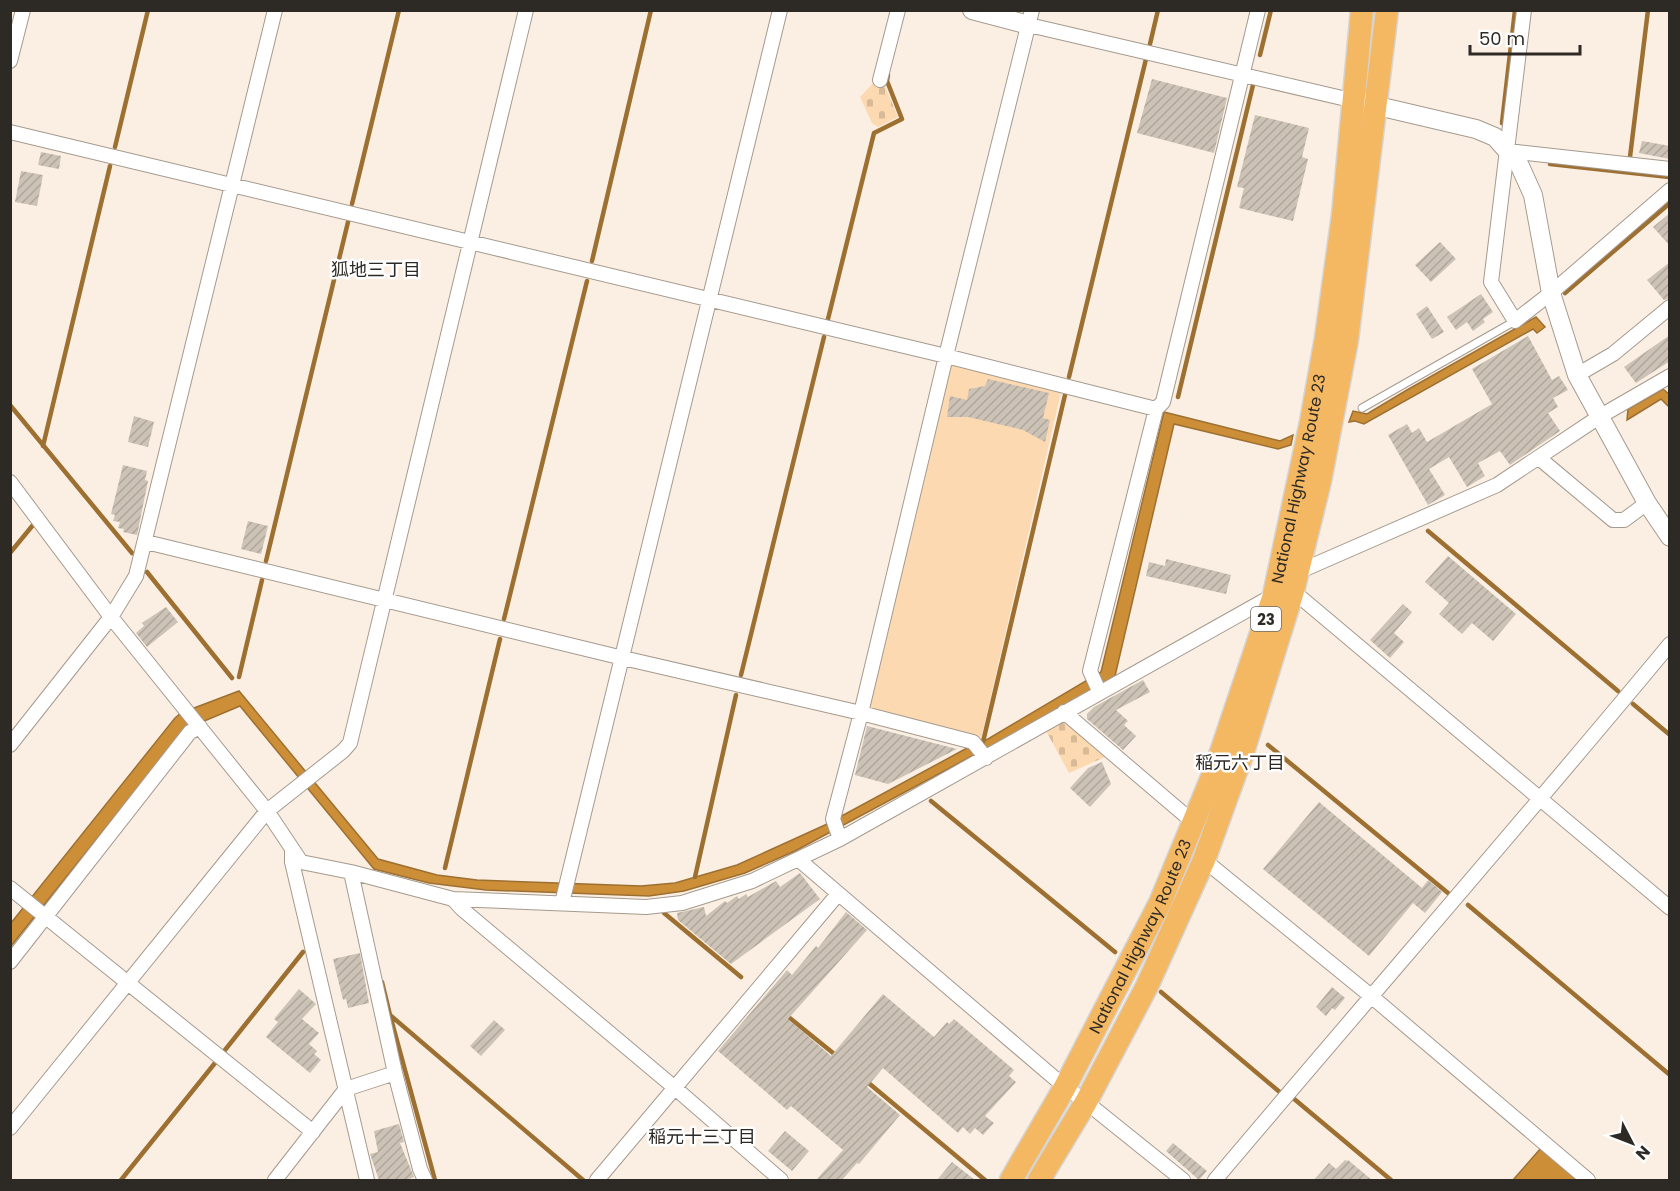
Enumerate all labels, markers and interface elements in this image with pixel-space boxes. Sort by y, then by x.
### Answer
scale bar [1470,18,1580,56]
text: 50 m [1479,26,1525,51]
district label: 狐地三丁目 [331,257,421,282]
street label: National Highway Route 23 [1265,372,1331,586]
road number: 23 [1251,607,1281,631]
district label: 稲元六丁目 [1195,750,1285,775]
street label: National Highway Route 23 [1083,836,1197,1038]
north arrow [1602,1113,1662,1173]
district label: 稲元十三丁目 [648,1124,756,1149]
text: N [1630,1141,1655,1165]

